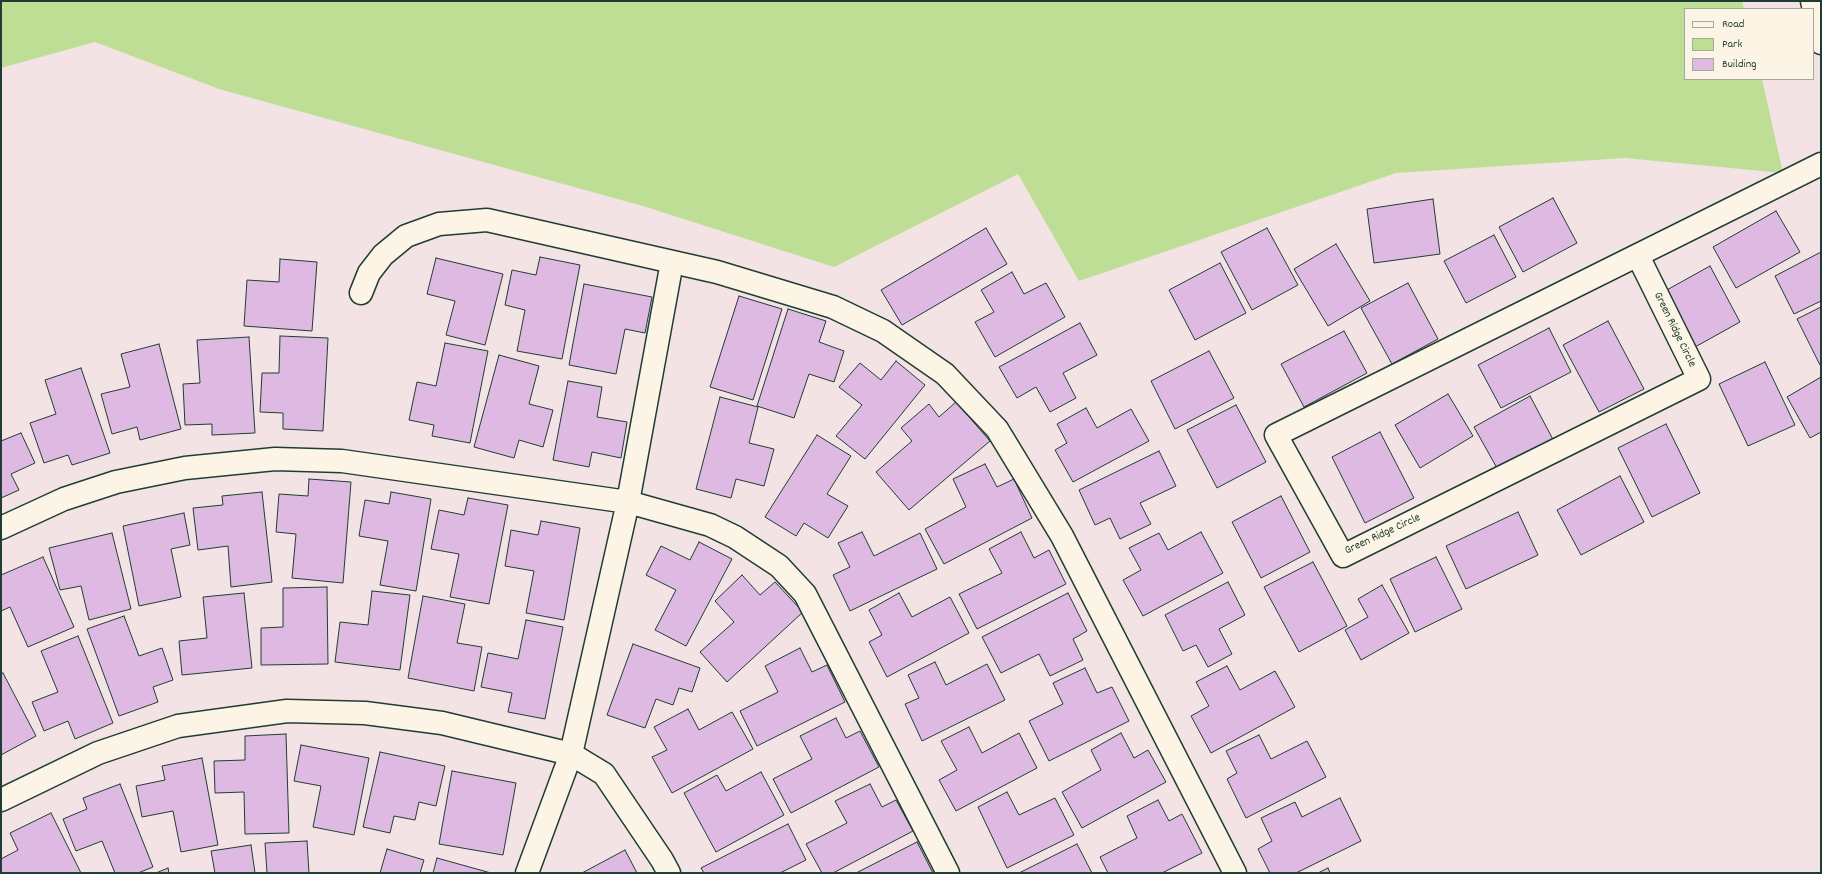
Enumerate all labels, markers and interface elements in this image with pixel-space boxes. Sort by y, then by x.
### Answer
legend [1684,8,1814,80]
text: Road [1722,16,1744,33]
text: Park [1722,36,1742,53]
text: Building [1722,56,1757,73]
street label: Green Ridge Circle [1650,290,1698,370]
street label: Green Ridge Circle [1343,511,1423,559]

